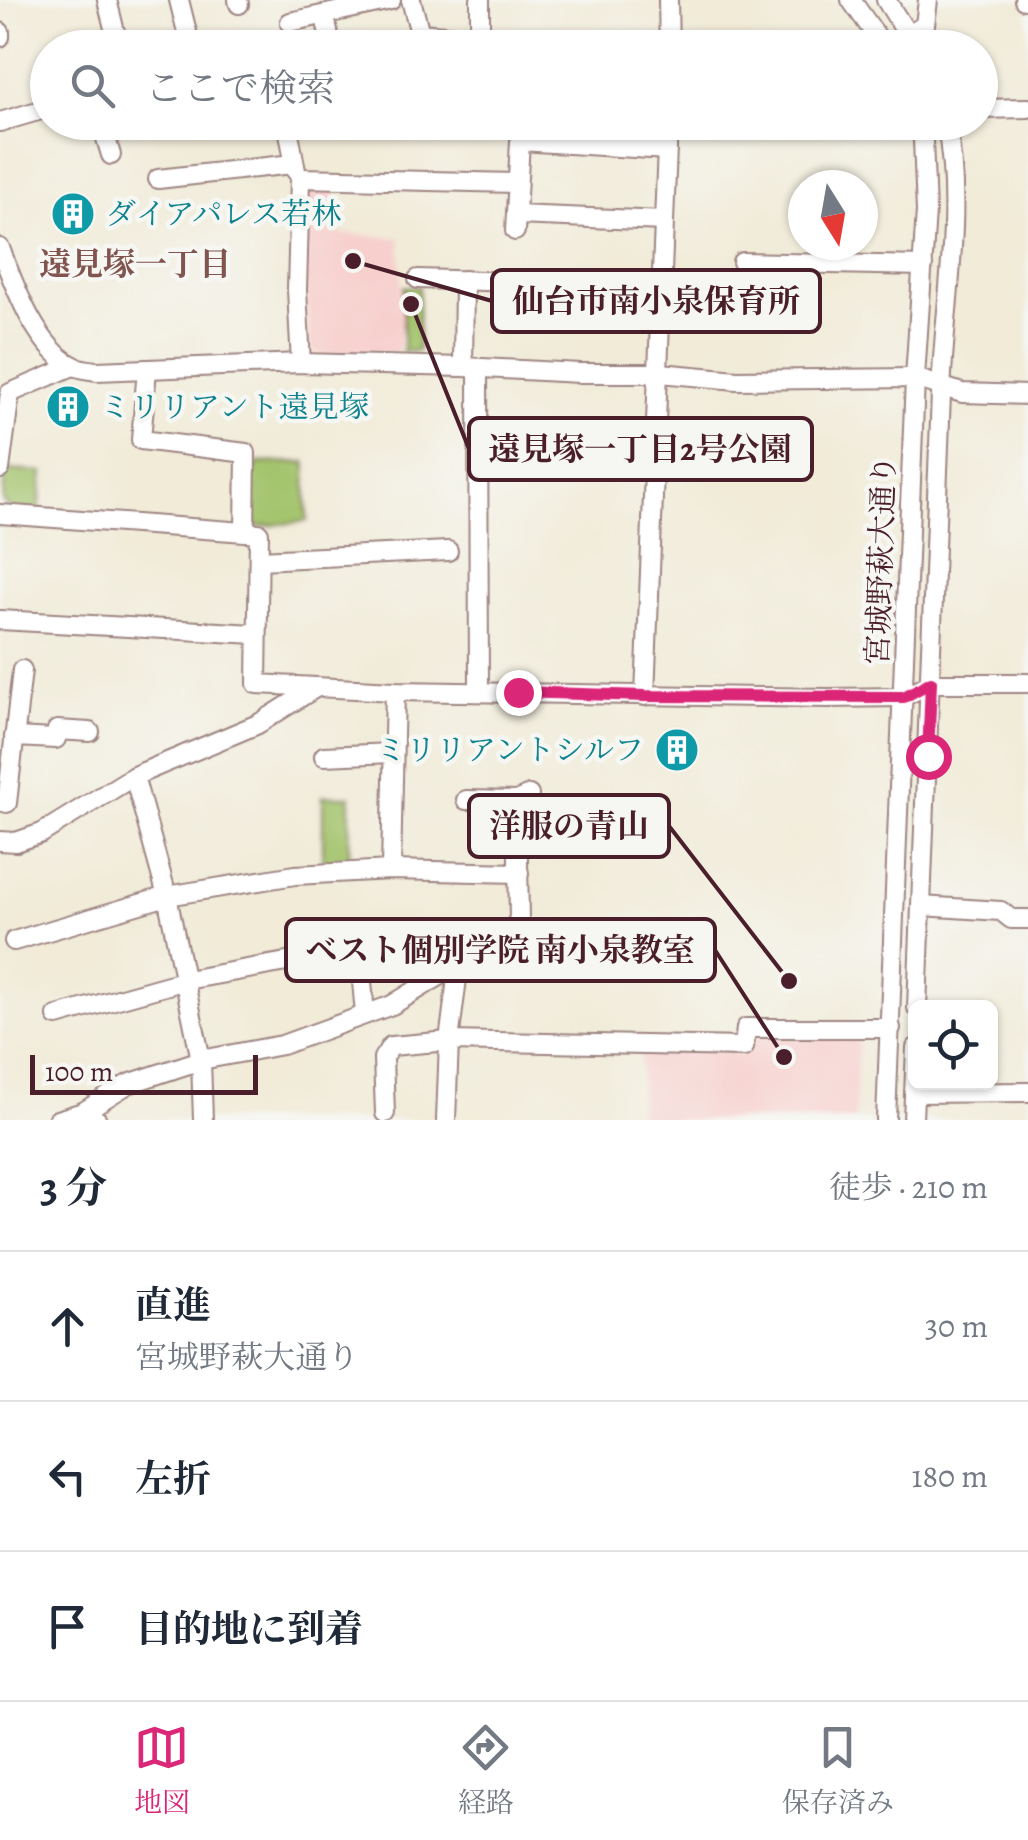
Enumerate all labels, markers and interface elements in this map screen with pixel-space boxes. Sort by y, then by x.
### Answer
search box [30,30,998,140]
icon: search [65,58,120,113]
text: ここで検索 [145,62,335,114]
north arrow [788,170,878,260]
building icon: ダイアパレス若林 [50,191,96,237]
place label: ダイアパレス若林 [106,194,341,234]
district label: 遠見塚一丁目 [39,242,231,286]
callout: 仙台市南小泉保育所 [492,270,820,332]
text: 仙台市南小泉保育所 [512,279,800,323]
building icon: ミリリアント遠見塚 [45,384,91,430]
place label: ミリリアント遠見塚 [100,387,369,427]
callout: 遠見塚一丁目2号公園 [469,418,812,480]
text: 遠見塚一丁目2号公園 [488,427,792,471]
street label: 宮城野萩大通り [857,454,905,666]
route end [496,670,542,716]
building icon: ミリリアントシルフ [654,727,700,773]
place label: ミリリアントシルフ [376,730,644,770]
route start [906,734,952,780]
callout: 洋服の青山 [469,795,669,857]
text: 洋服の青山 [489,804,649,848]
callout: ベスト個別学院 南小泉教室 [286,919,715,981]
text: ベスト個別学院 南小泉教室 [305,928,695,972]
map controls [908,1000,998,1090]
button: locate [908,1000,998,1090]
scale bar [30,1050,258,1094]
text: 100 m [45,1053,113,1091]
text: 3 分 [40,1159,107,1216]
text: 徒歩 · 210 m [829,1165,988,1209]
text: 直進 [135,1279,211,1331]
icon: ahead [40,1299,95,1354]
text: 30 m [925,1304,988,1348]
text: 宮城野萩大通り [135,1335,359,1379]
icon: left [40,1449,95,1504]
text: 左折 [135,1453,211,1505]
text: 180 m [912,1454,988,1498]
icon: arrive [40,1599,95,1654]
text: 目的地に到着 [135,1603,363,1655]
tab: 地図 [134,1720,190,1822]
tab: 経路 [458,1720,514,1822]
tab: 保存済み [782,1720,894,1822]

